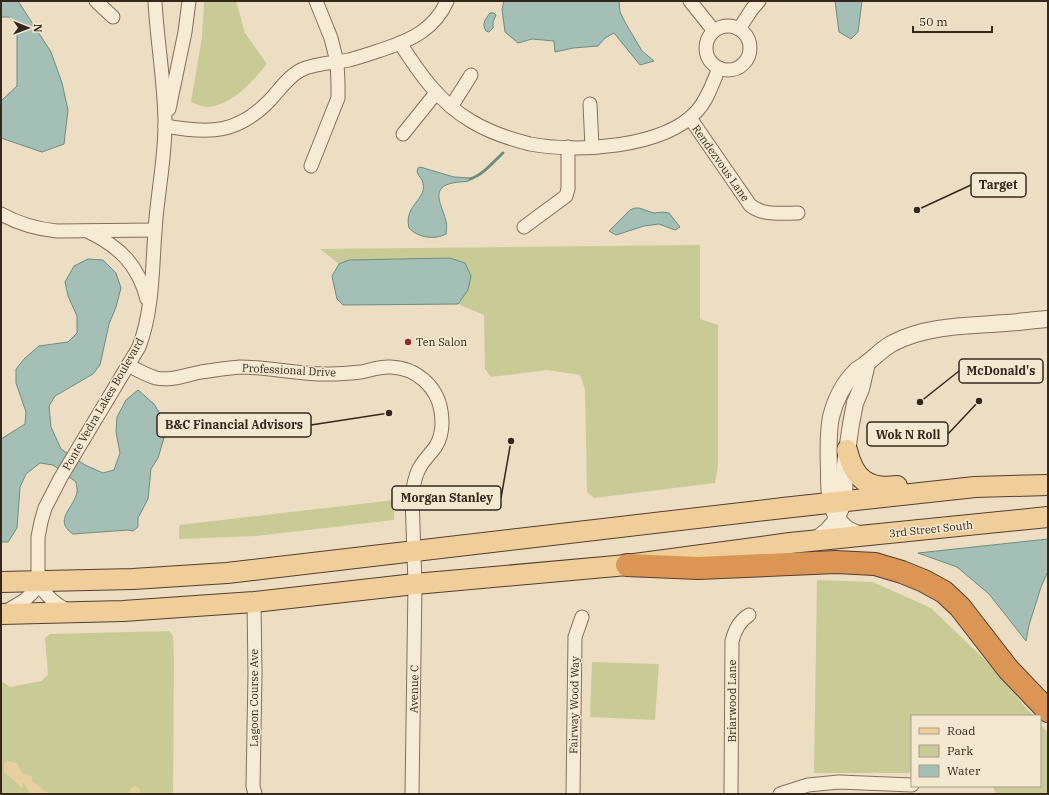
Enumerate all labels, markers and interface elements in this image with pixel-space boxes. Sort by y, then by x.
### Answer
north arrow [8,8,48,48]
scale bar [913,8,992,34]
text: 50 m [919,14,948,29]
text: N [31,24,45,33]
street label: Rendezvous Lane [689,122,753,204]
callout: Target [971,173,1026,197]
text: Target [979,177,1018,192]
street label: Ponte Vedra Lakes Boulevard [59,335,147,473]
place label: Ten Salon [416,335,467,349]
marker: Ten Salon [403,337,413,347]
callout: McDonald's [959,359,1043,383]
street label: Professional Drive [242,361,337,379]
text: McDonald's [967,363,1035,378]
callout: B&C Financial Advisors [157,413,311,437]
text: B&C Financial Advisors [165,417,303,432]
callout: Wok N Roll [867,422,948,446]
text: Wok N Roll [876,427,940,442]
callout: Morgan Stanley [392,486,501,510]
text: Morgan Stanley [401,490,493,505]
street label: 3rd Street South [888,518,974,540]
street label: Lagoon Course Ave [247,649,261,747]
street label: Fairway Wood Way [566,656,582,754]
street label: Briarwood Lane [725,660,739,742]
street label: Avenue C [407,665,421,713]
legend [911,715,1041,787]
text: Road [947,723,976,738]
text: Park [947,743,973,758]
text: Water [947,763,981,778]

